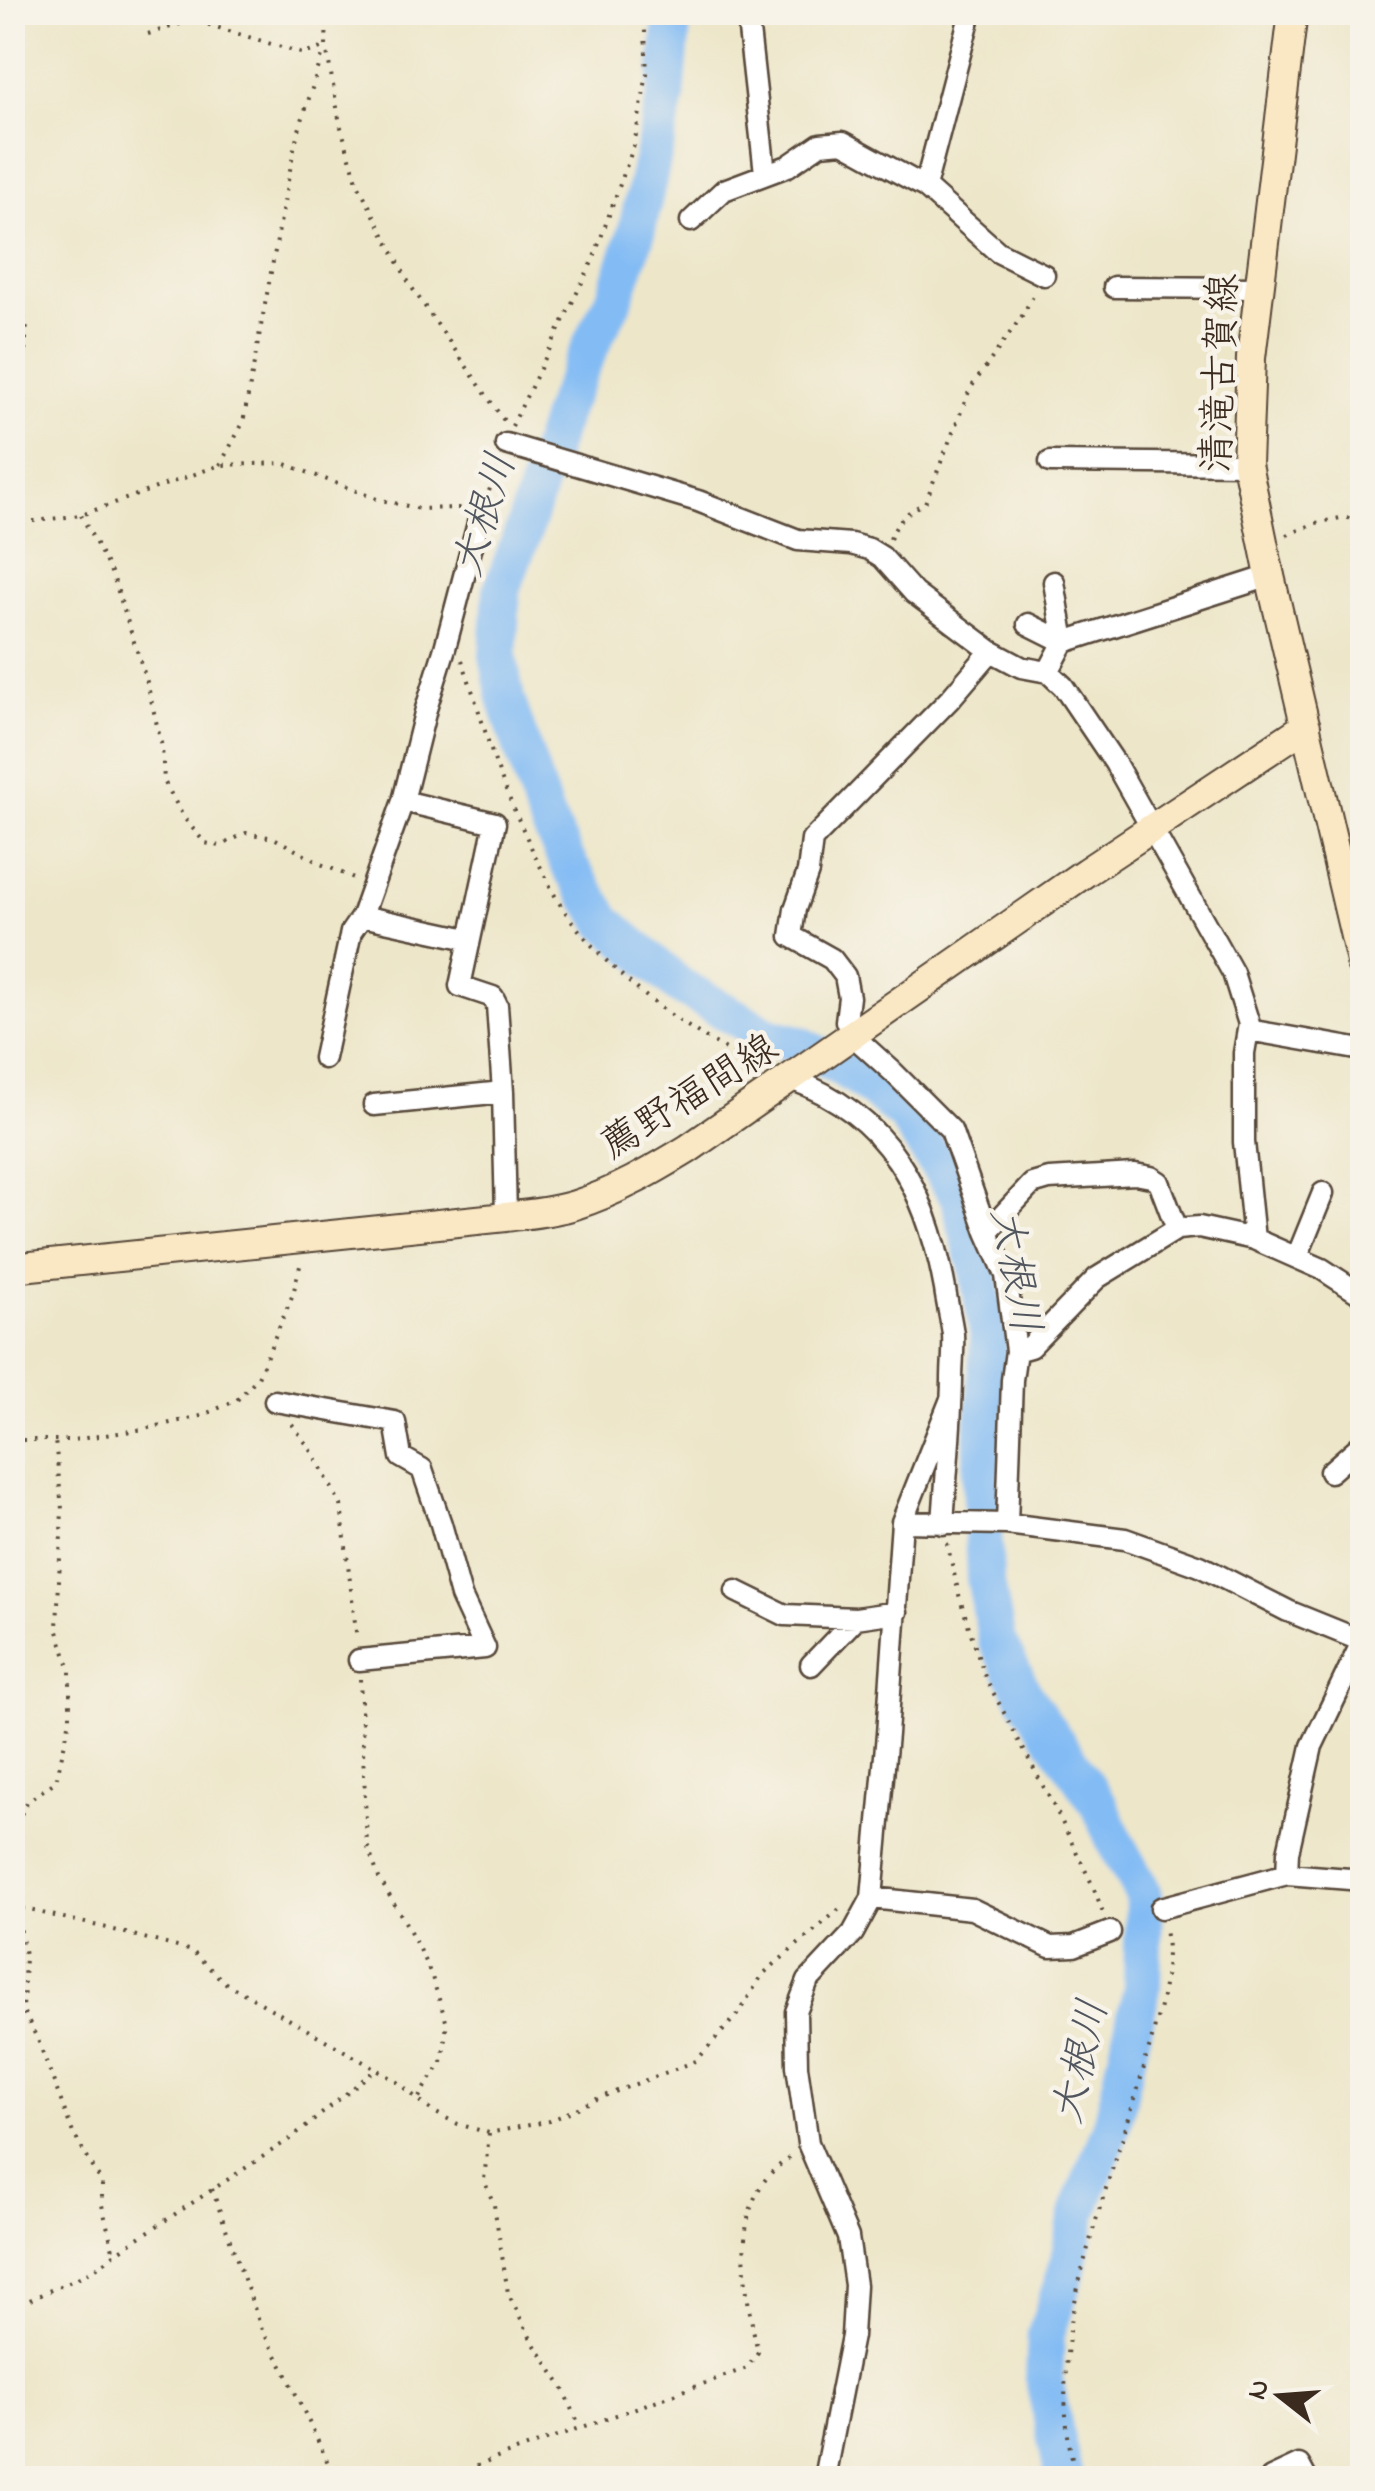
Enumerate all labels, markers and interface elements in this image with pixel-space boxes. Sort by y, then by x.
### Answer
street label: 清滝古賀線 [1190,272,1255,474]
water label: 大根川 [439,446,534,584]
street label: 薦野福間線 [590,1021,791,1177]
water label: 大根川 [973,1203,1055,1338]
water label: 大根川 [1038,1994,1126,2130]
north arrow [1230,2346,1330,2446]
text: N [1237,2375,1282,2405]

